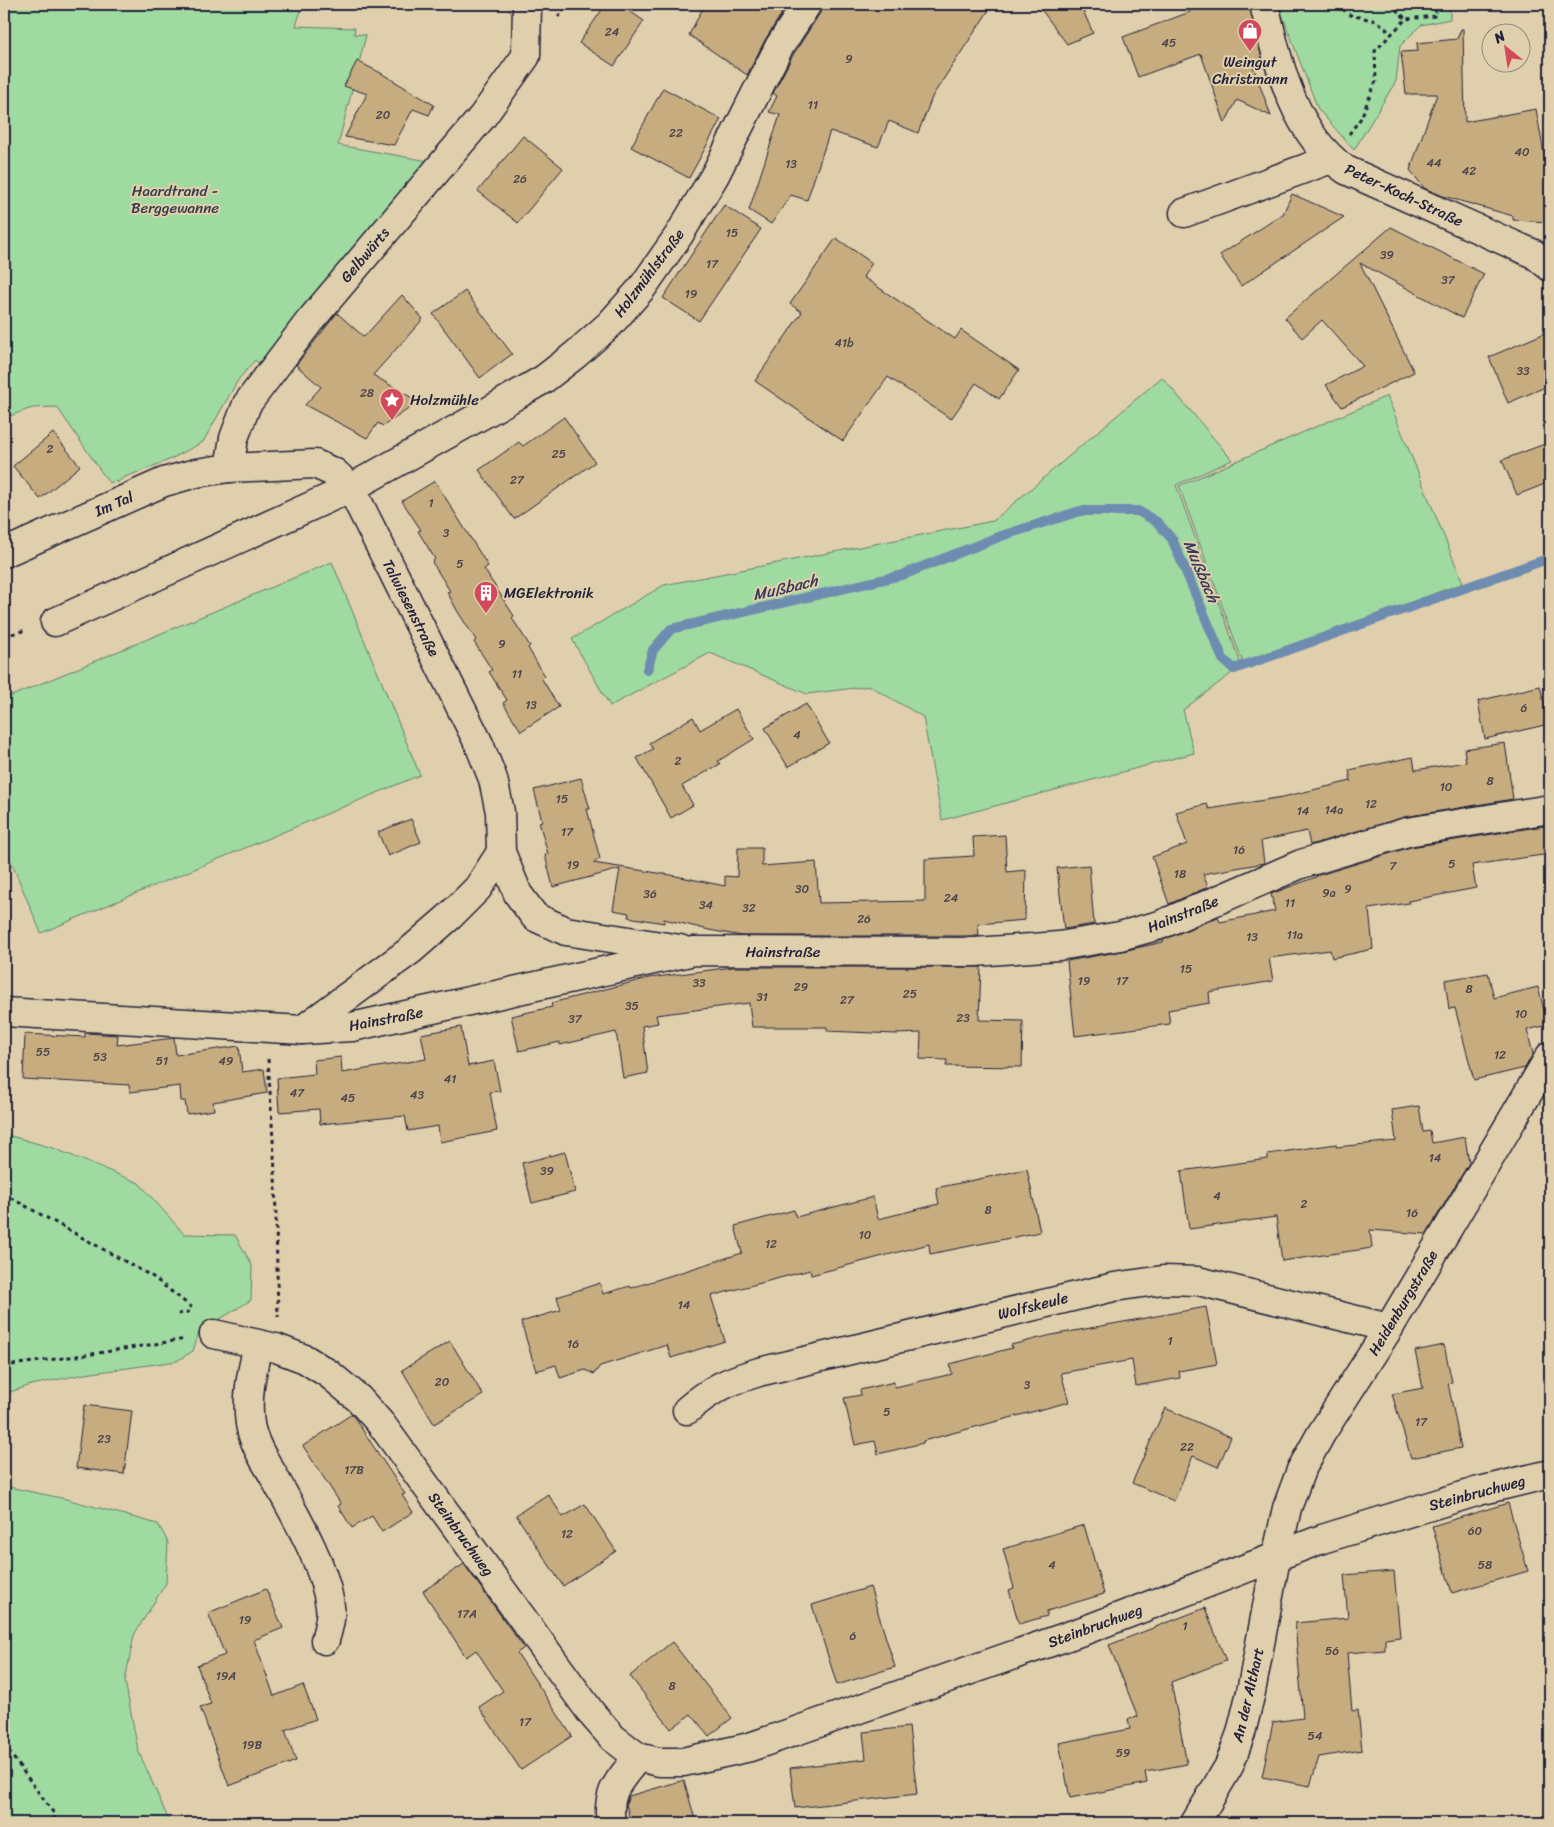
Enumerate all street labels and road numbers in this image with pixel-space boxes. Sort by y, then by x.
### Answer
street label: Peter-Koch-Straße [1340,156,1468,234]
street label: Gelbwärts [334,221,397,289]
street label: Holzmühlstraße [607,223,691,323]
street label: Im Tal [90,484,138,524]
street label: Talwiesenstraße [375,555,447,661]
street label: Hainstraße [1143,888,1223,940]
street label: Hainstraße [745,939,821,965]
street label: Hainstraße [347,999,426,1039]
street label: Heidenburgstraße [1361,1245,1445,1361]
street label: Wolfskeule [995,1285,1071,1327]
street label: Steinbruchweg [1426,1468,1529,1518]
street label: Steinbruchweg [421,1486,501,1582]
street label: Steinbruchweg [1044,1597,1146,1655]
street label: An der Althart [1224,1645,1272,1746]

